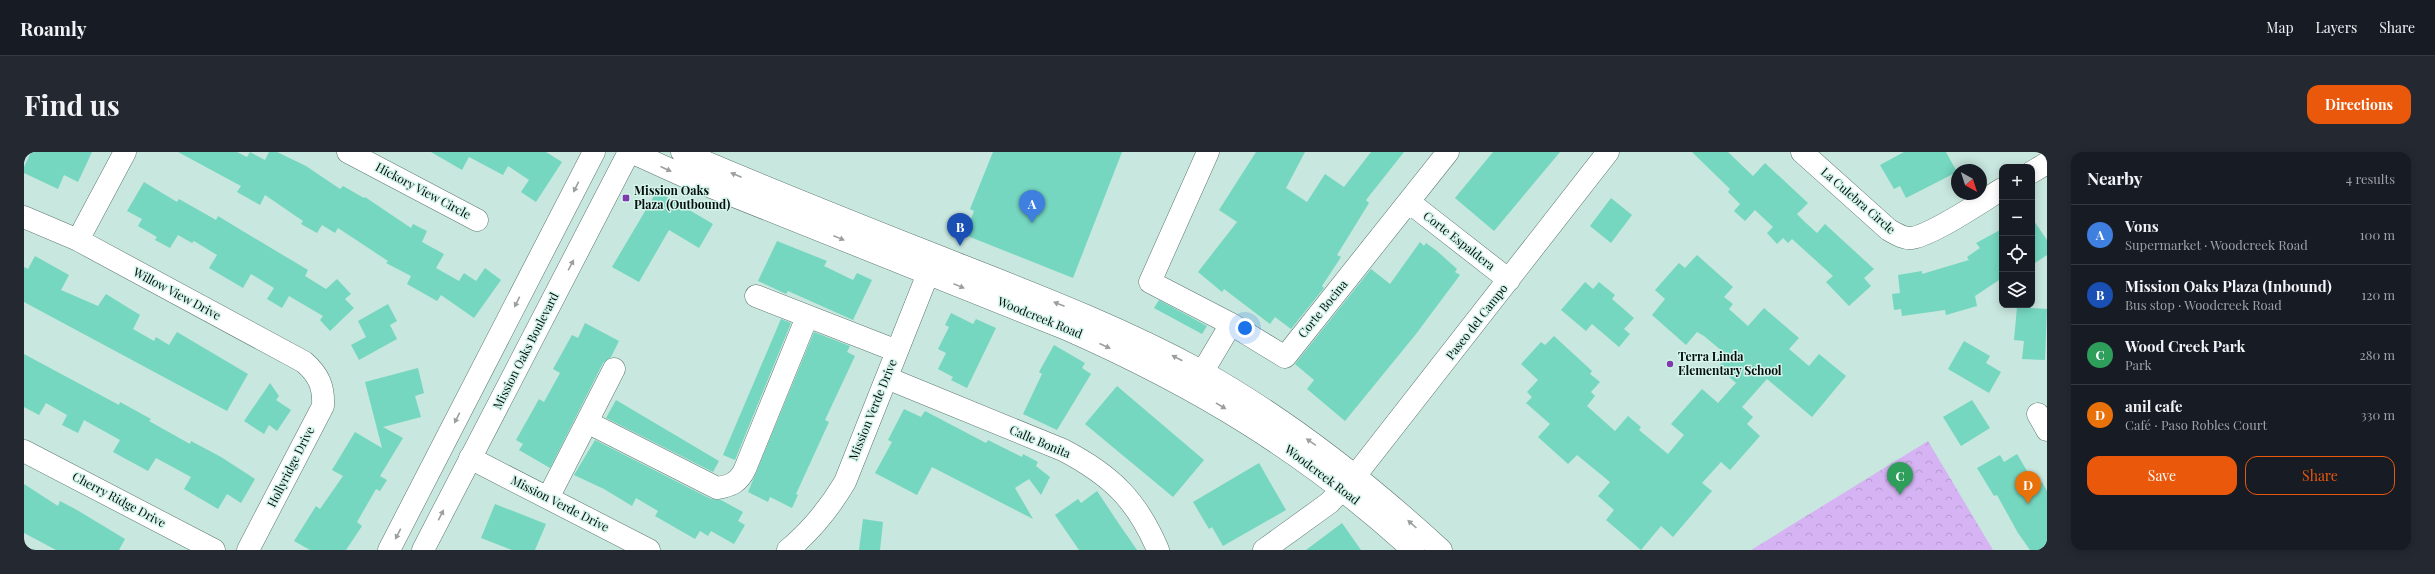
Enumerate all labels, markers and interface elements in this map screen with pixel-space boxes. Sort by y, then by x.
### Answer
text: Roamly [20,15,87,41]
text: Map [2266,18,2294,37]
text: Layers [2316,18,2357,37]
text: Share [2379,18,2415,37]
button: Directions [2307,85,2411,124]
text: Find us [24,86,120,123]
street label: Hickory View Circle [373,158,474,222]
street label: La Culebra Circle [1818,164,1899,237]
north arrow [1951,164,1987,200]
map controls [1999,164,2035,308]
button: + [1999,164,2035,200]
one-way arrow [660,165,672,172]
text: Nearby [2087,167,2142,189]
text: 4 results [2346,170,2395,187]
one-way arrow [729,172,741,178]
one-way arrow [573,181,579,192]
place label: Mission Oaks Plaza (Outbound) [634,182,731,212]
pin: A [1019,190,1045,223]
marker: Mission Oaks Plaza (Outbound) [621,193,631,203]
button: − [1999,200,2035,236]
street label: Corte Espaldera [1420,207,1499,273]
pin: B [947,213,973,246]
text: Vons [2125,216,2159,236]
text: A [2096,226,2104,243]
text: 100 m [2360,226,2395,243]
one-way arrow [833,235,845,241]
button: locate [1999,236,2035,272]
text: Supermarket · Woodcreek Road [2125,236,2308,253]
one-way arrow [567,259,574,271]
street label: Willow View Drive [130,263,224,323]
button: layers [1999,272,2035,308]
street label: Corte Bocina [1294,276,1350,341]
text: Mission Oaks Plaza (Inbound) [2125,276,2332,296]
street label: Paseo del Campo [1442,280,1511,362]
one-way arrow [954,283,966,289]
text: B [2096,286,2104,303]
text: 120 m [2361,286,2395,303]
street label: Mission Oaks Boulevard [489,289,562,412]
street label: Woodcreek Road [995,292,1085,341]
text: Bus stop · Woodcreek Road [2125,296,2282,313]
one-way arrow [513,297,520,308]
one-way arrow [1053,300,1065,306]
your location [1235,318,1255,338]
text: Wood Creek Park [2125,336,2245,356]
one-way arrow [1100,343,1111,349]
text: C [2095,346,2105,363]
text: 280 m [2359,346,2395,363]
place label: Terra Linda Elementary School [1678,348,1782,378]
one-way arrow [1171,355,1183,362]
text: Park [2125,356,2152,373]
street label: Mission Verde Drive [844,357,900,463]
marker: Terra Linda Elementary School [1665,359,1675,369]
text: anil cafe [2125,396,2183,416]
one-way arrow [1216,402,1226,410]
text: D [2095,406,2105,423]
text: 330 m [2361,406,2395,423]
one-way arrow [454,412,460,424]
text: Café · Paso Robles Court [2125,416,2267,433]
street label: Calle Bonita [1007,421,1073,461]
street label: Hollyridge Drive [263,423,317,510]
one-way arrow [1306,438,1316,446]
street label: Woodcreek Road [1281,440,1363,508]
button: Save [2087,456,2237,495]
button: Share [2245,456,2395,495]
pin: C [1887,462,1913,495]
street label: Cherry Ridge Drive [70,468,169,531]
street label: Mission Verde Drive [509,471,612,535]
pin: D [2015,471,2041,504]
one-way arrow [438,510,444,521]
one-way arrow [1407,519,1417,528]
one-way arrow [395,528,401,539]

